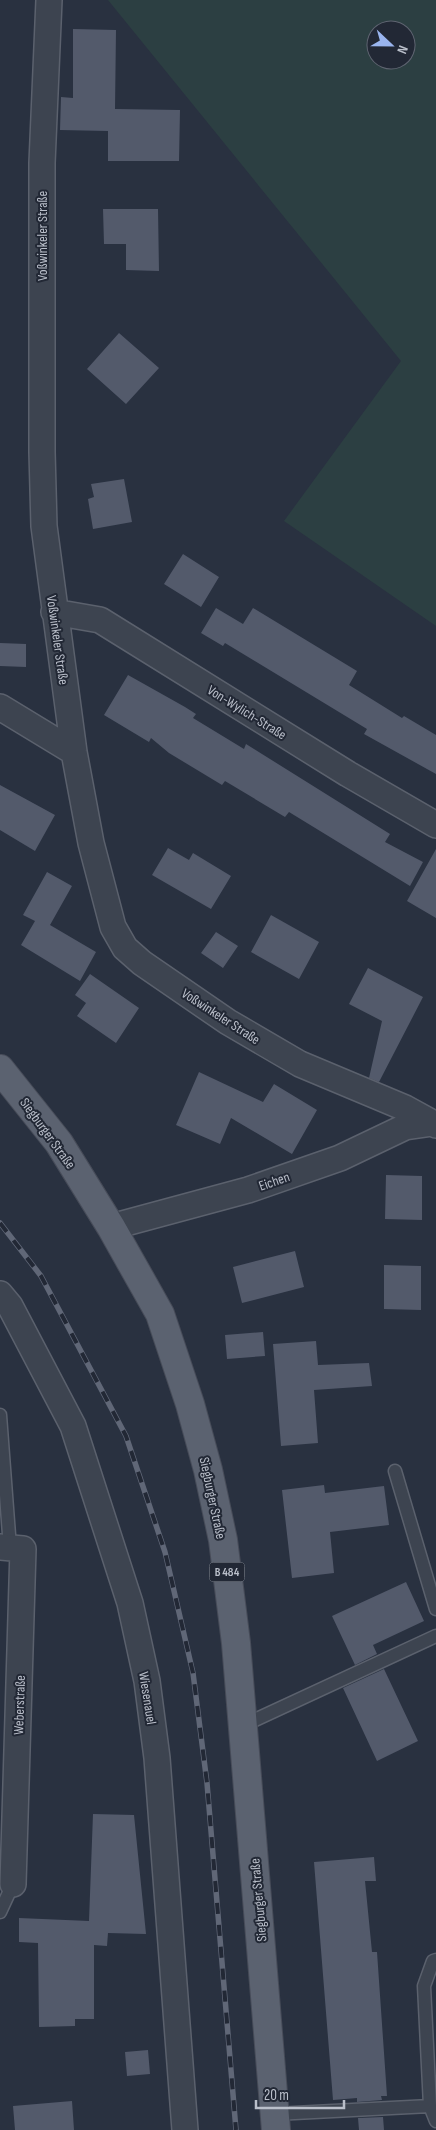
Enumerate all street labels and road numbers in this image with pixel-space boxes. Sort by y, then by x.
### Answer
street label: Voßwinkeler Straße [34,191,51,281]
street label: Voßwinkeler Straße [43,594,72,686]
street label: Von-Wylich-Straße [204,681,289,743]
street label: Voßwinkeler Straße [178,985,263,1048]
street label: Siegburger Straße [16,1095,79,1172]
street label: Eichen [256,1168,292,1195]
street label: Siegburger Straße [196,1456,230,1541]
road number: B 484 [210,1562,244,1581]
street label: Wiesenauel [135,1670,160,1726]
street label: Weberstraße [10,1675,29,1735]
street label: Siegburger Straße [246,1858,271,1942]

